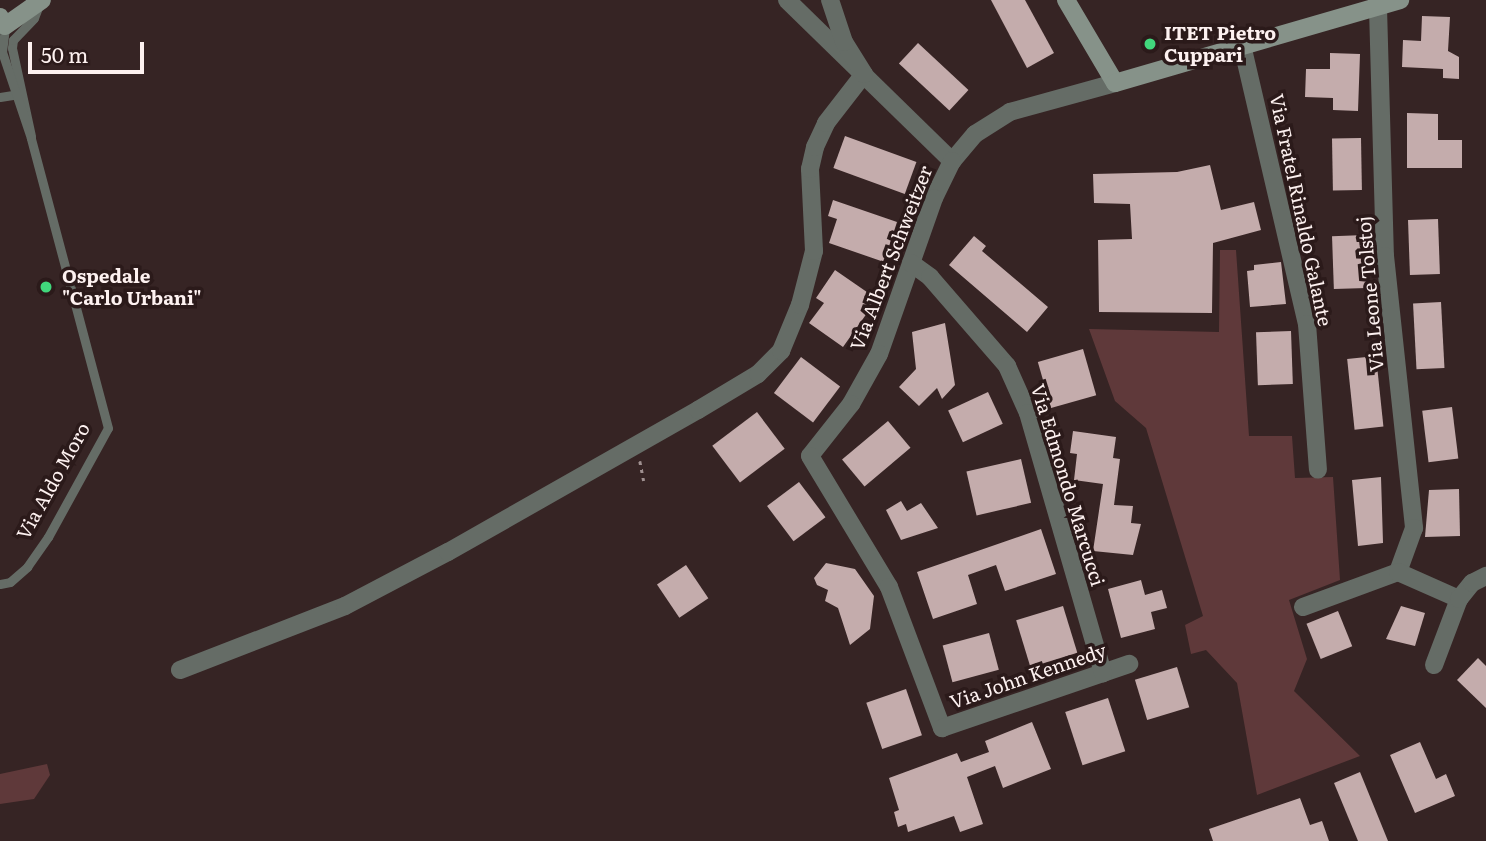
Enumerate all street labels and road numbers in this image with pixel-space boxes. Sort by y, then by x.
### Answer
street label: Via Fratel Rinaldo Galante [1265,92,1337,328]
street label: Via Albert Schweitzer [845,162,937,354]
street label: Via Leone Tolstoj [1352,215,1388,373]
street label: Via Edmondo Marcucci [1026,381,1110,589]
street label: Via Aldo Moro [11,419,95,543]
street label: Via John Kennedy [947,639,1109,713]

